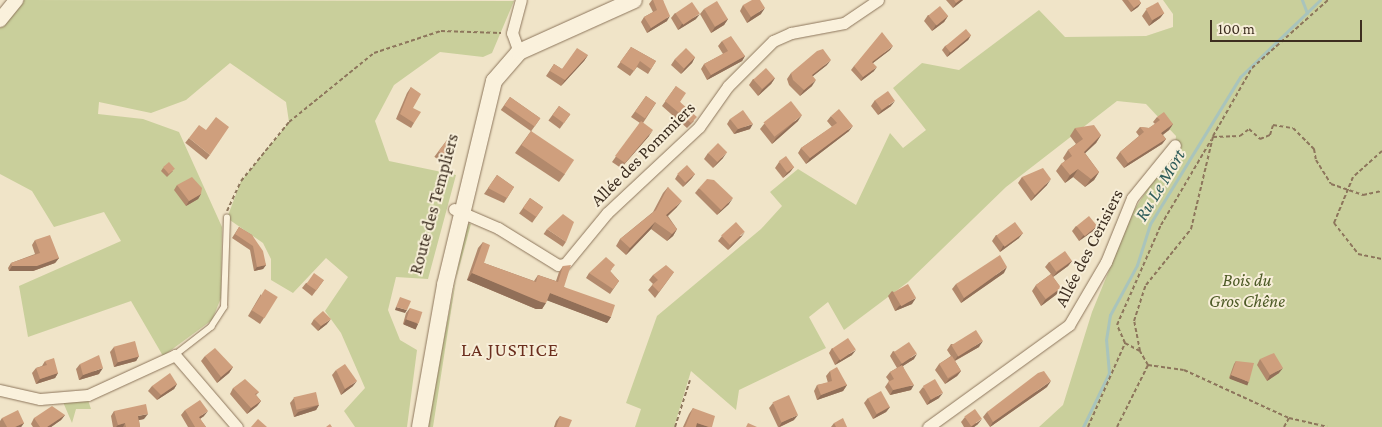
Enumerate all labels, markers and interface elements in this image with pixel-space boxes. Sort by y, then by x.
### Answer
scale bar [1212,10,1364,42]
text: 100 m [1218,21,1255,37]
street label: Allée des Pommiers [586,97,700,211]
street label: Route des Templiers [405,131,463,277]
water label: Ru Le Mort [1130,145,1190,225]
street label: Allée des Cerisiers [1050,185,1128,311]
park label: Bois du Gros Chêne [1209,270,1285,312]
district label: LA JUSTICE [460,339,560,361]

